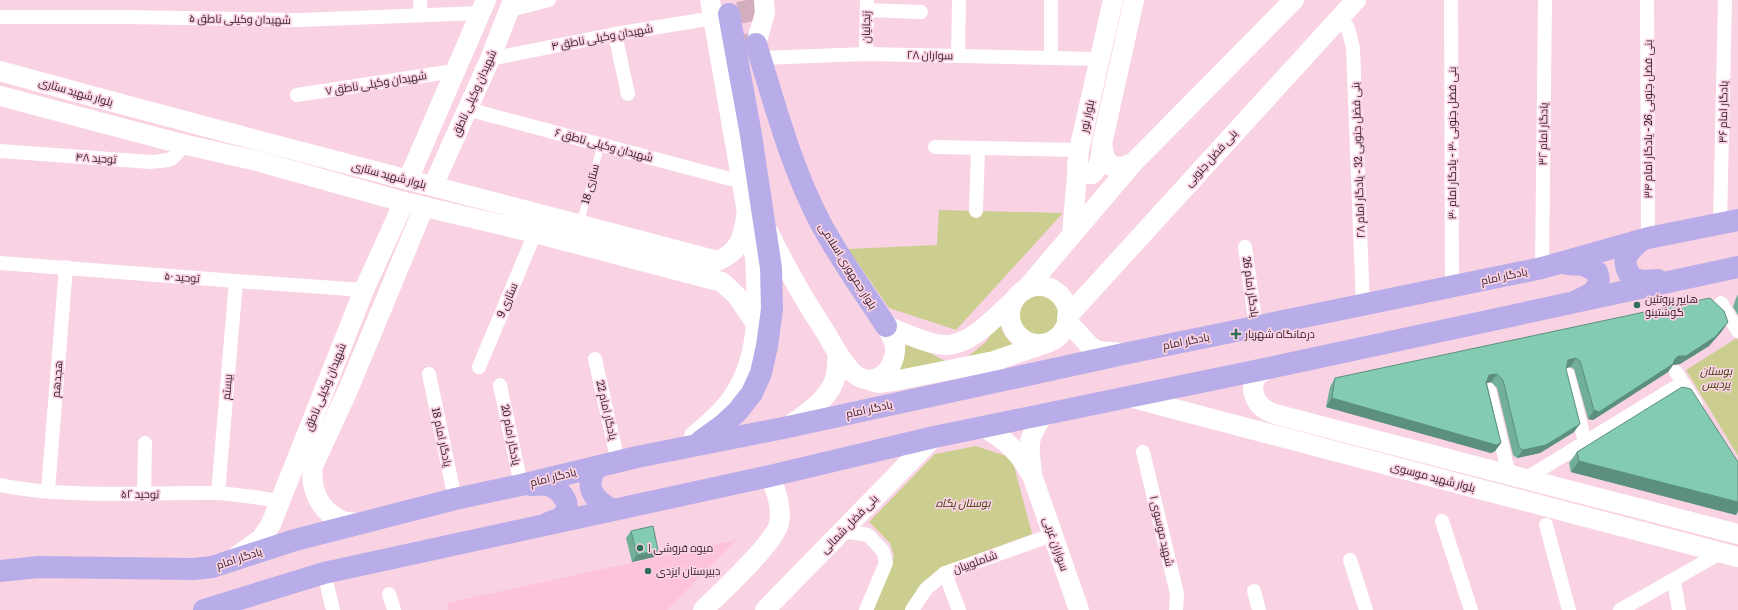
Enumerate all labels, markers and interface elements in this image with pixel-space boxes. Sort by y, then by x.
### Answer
street label: شهیدان وکیلی ناطق ۵ [189,9,291,27]
street label: زنجانیان [857,11,873,43]
street label: شهیدان وکیلی ناطق ۴ [550,19,654,53]
street label: بنی فضل جنوبی 26 - یادگار امام ۳۴ [1639,40,1656,198]
street label: سواران ۲۸ [907,46,953,62]
street label: شهیدان وکیلی ناطق [447,47,499,139]
street label: شهیدان وکیلی ناطق ۷ [324,66,428,98]
street label: بنی فضل جنوبی ۳۰ - یادگار امام ۳۰ [1443,66,1460,219]
street label: بلوار شهید ستاری [37,73,115,109]
street label: یادگار امام ۳۶ [1713,81,1732,143]
street label: بنی فضل جنوبی 32 - یادگار امام ۲۸ [1346,82,1369,238]
street label: بلوار نور [1075,98,1097,135]
street label: یادگار امام ۳۲ [1533,102,1552,166]
street label: شهیدان وکیلی ناطق ۶ [553,123,655,165]
street label: بنی فضل جنوبی [1180,125,1240,190]
street label: توحید ۴۸ [75,148,117,166]
street label: بلوار شهید ستاری [350,156,428,192]
street label: ستاری 18 [576,162,602,206]
street label: بلوار جمهوری اسلامی [816,219,882,312]
street label: یادگار امام 26 [1239,255,1264,318]
street label: یادگار امام [1479,262,1529,289]
street label: توحید ۵۰ [164,266,201,286]
street label: ستاری 9 [492,280,521,319]
place label: هایپر پروتئین گوشتینو [1645,290,1698,319]
marker: هایپر پروتئین گوشتینو [1632,300,1642,310]
place label: درمانگاه شهریار [1244,325,1315,341]
street label: یادگار امام [1161,328,1211,353]
marker: درمانگاه شهریار [1230,328,1242,340]
street label: شهیدان وکیلی ناطق [299,340,349,433]
street label: هجدهم [46,360,67,398]
park label: بوستان پردیس [1700,362,1733,392]
street label: بیستم [217,373,236,401]
street label: یادگار امام 22 [592,378,623,441]
street label: یادگار امام [844,395,894,422]
street label: یادگار امام 20 [497,403,526,467]
street label: یادگار امام 18 [428,406,457,468]
street label: بلوار شهید موسوی [1389,457,1477,495]
street label: یادگار امام [528,463,578,490]
street label: توحید ۵۲ [121,485,159,501]
street label: بنی فضل شمالی [816,490,881,556]
park label: بوستان پگاه [936,494,991,511]
street label: شهید موسوی ۱ [1147,494,1179,568]
street label: سواران غربی [1040,514,1074,573]
place label: میوه فروشی ا [648,539,713,555]
street label: یادگار امام [214,542,264,573]
marker: میوه فروشی ا [635,543,645,553]
street label: شاملوییان [950,546,999,576]
place label: دبیرستان ایزدی [656,562,720,578]
marker: دبیرستان ایزدی [643,566,653,576]

